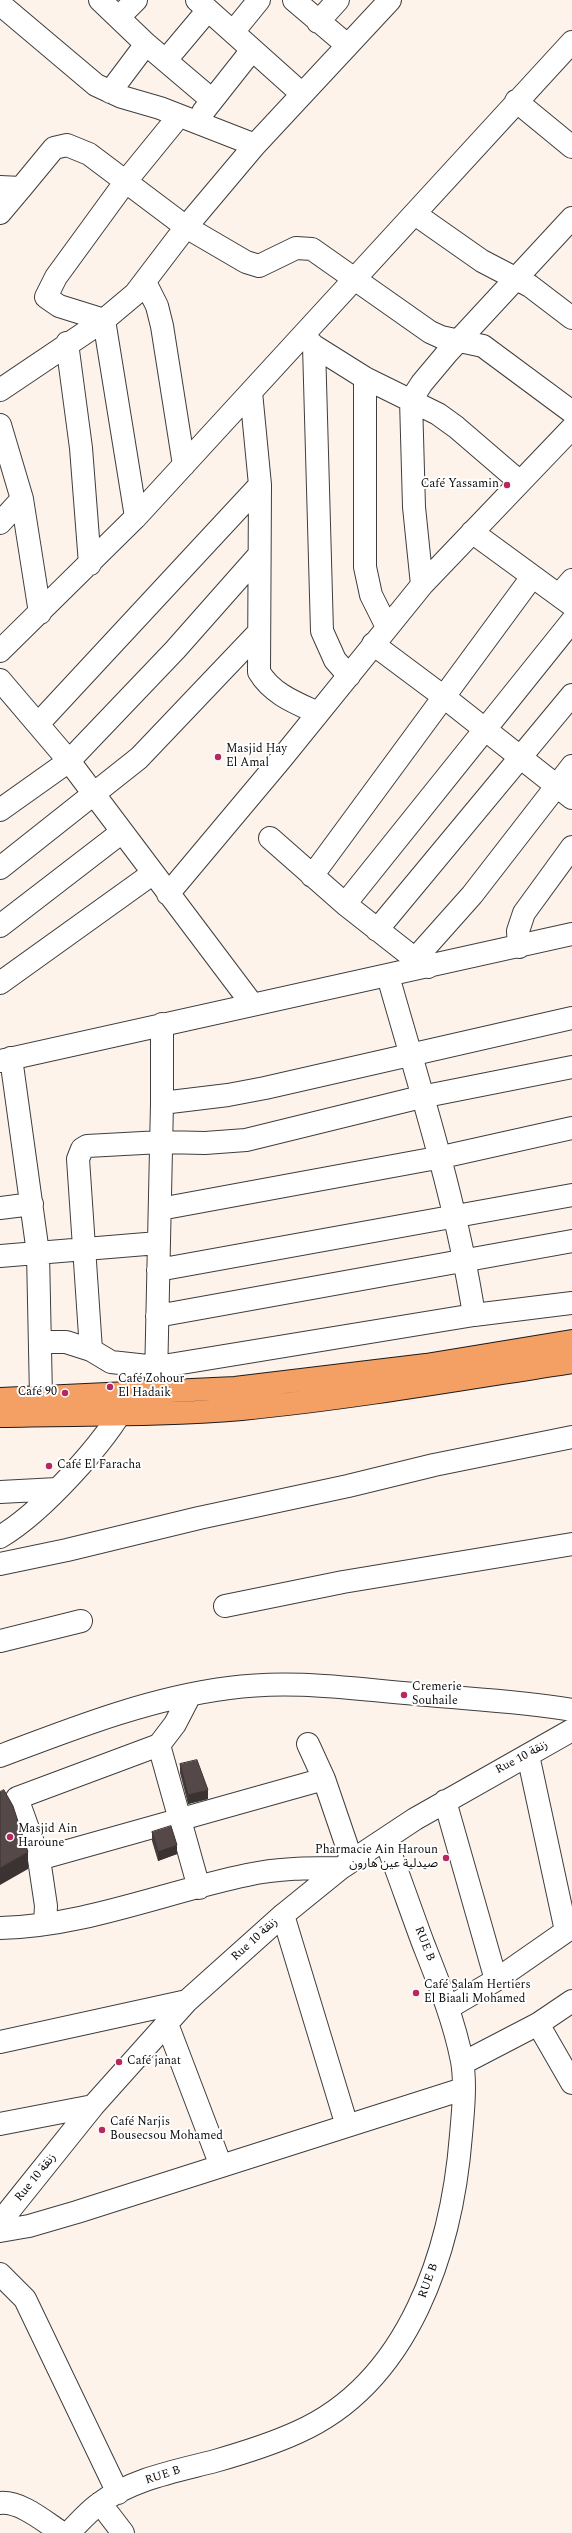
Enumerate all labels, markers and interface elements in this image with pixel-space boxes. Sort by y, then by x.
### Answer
place label: Café Yassamin [421,478,499,492]
marker: Café Yassamin [502,480,512,490]
place label: Masjid Hay El Amal [226,743,287,771]
marker: Masjid Hay El Amal [213,752,223,762]
place label: Café Zohour El Hadaik [118,1373,184,1401]
marker: Café Zohour El Hadaik [105,1382,115,1392]
place label: Café 90 [18,1386,57,1400]
marker: Café 90 [60,1388,70,1398]
place label: Café El Faracha [57,1459,141,1473]
marker: Café El Faracha [44,1461,54,1471]
place label: Cremerie Souhaile [412,1681,462,1709]
marker: Cremerie Souhaile [399,1690,409,1700]
street label: Rue 10 زنقة [493,1738,551,1778]
place label: Masjid Ain Haroune [18,1823,78,1851]
marker: Masjid Ain Haroune [5,1832,15,1842]
place label: Pharmacie Ain Haroun صيدلية عين هارون [315,1844,438,1872]
marker: Pharmacie Ain Haroun صيدلية عين هارون [441,1853,451,1863]
street label: Rue 10 زنقة [229,1915,281,1965]
street label: RUE B [411,1925,437,1963]
place label: Café Salam Hertiers El Biaali Mohamed [424,1979,531,2007]
marker: Café Salam Hertiers El Biaali Mohamed [411,1988,421,1998]
place label: Café janat [127,2055,181,2069]
marker: Café janat [114,2057,124,2067]
place label: Café Narjis Bousecsou Mohamed [110,2116,223,2144]
marker: Café Narjis Bousecsou Mohamed [97,2125,107,2135]
street label: Rue 10 زنقة [12,2151,60,2205]
street label: RUE B [416,2262,442,2300]
street label: RUE B [144,2464,182,2488]

